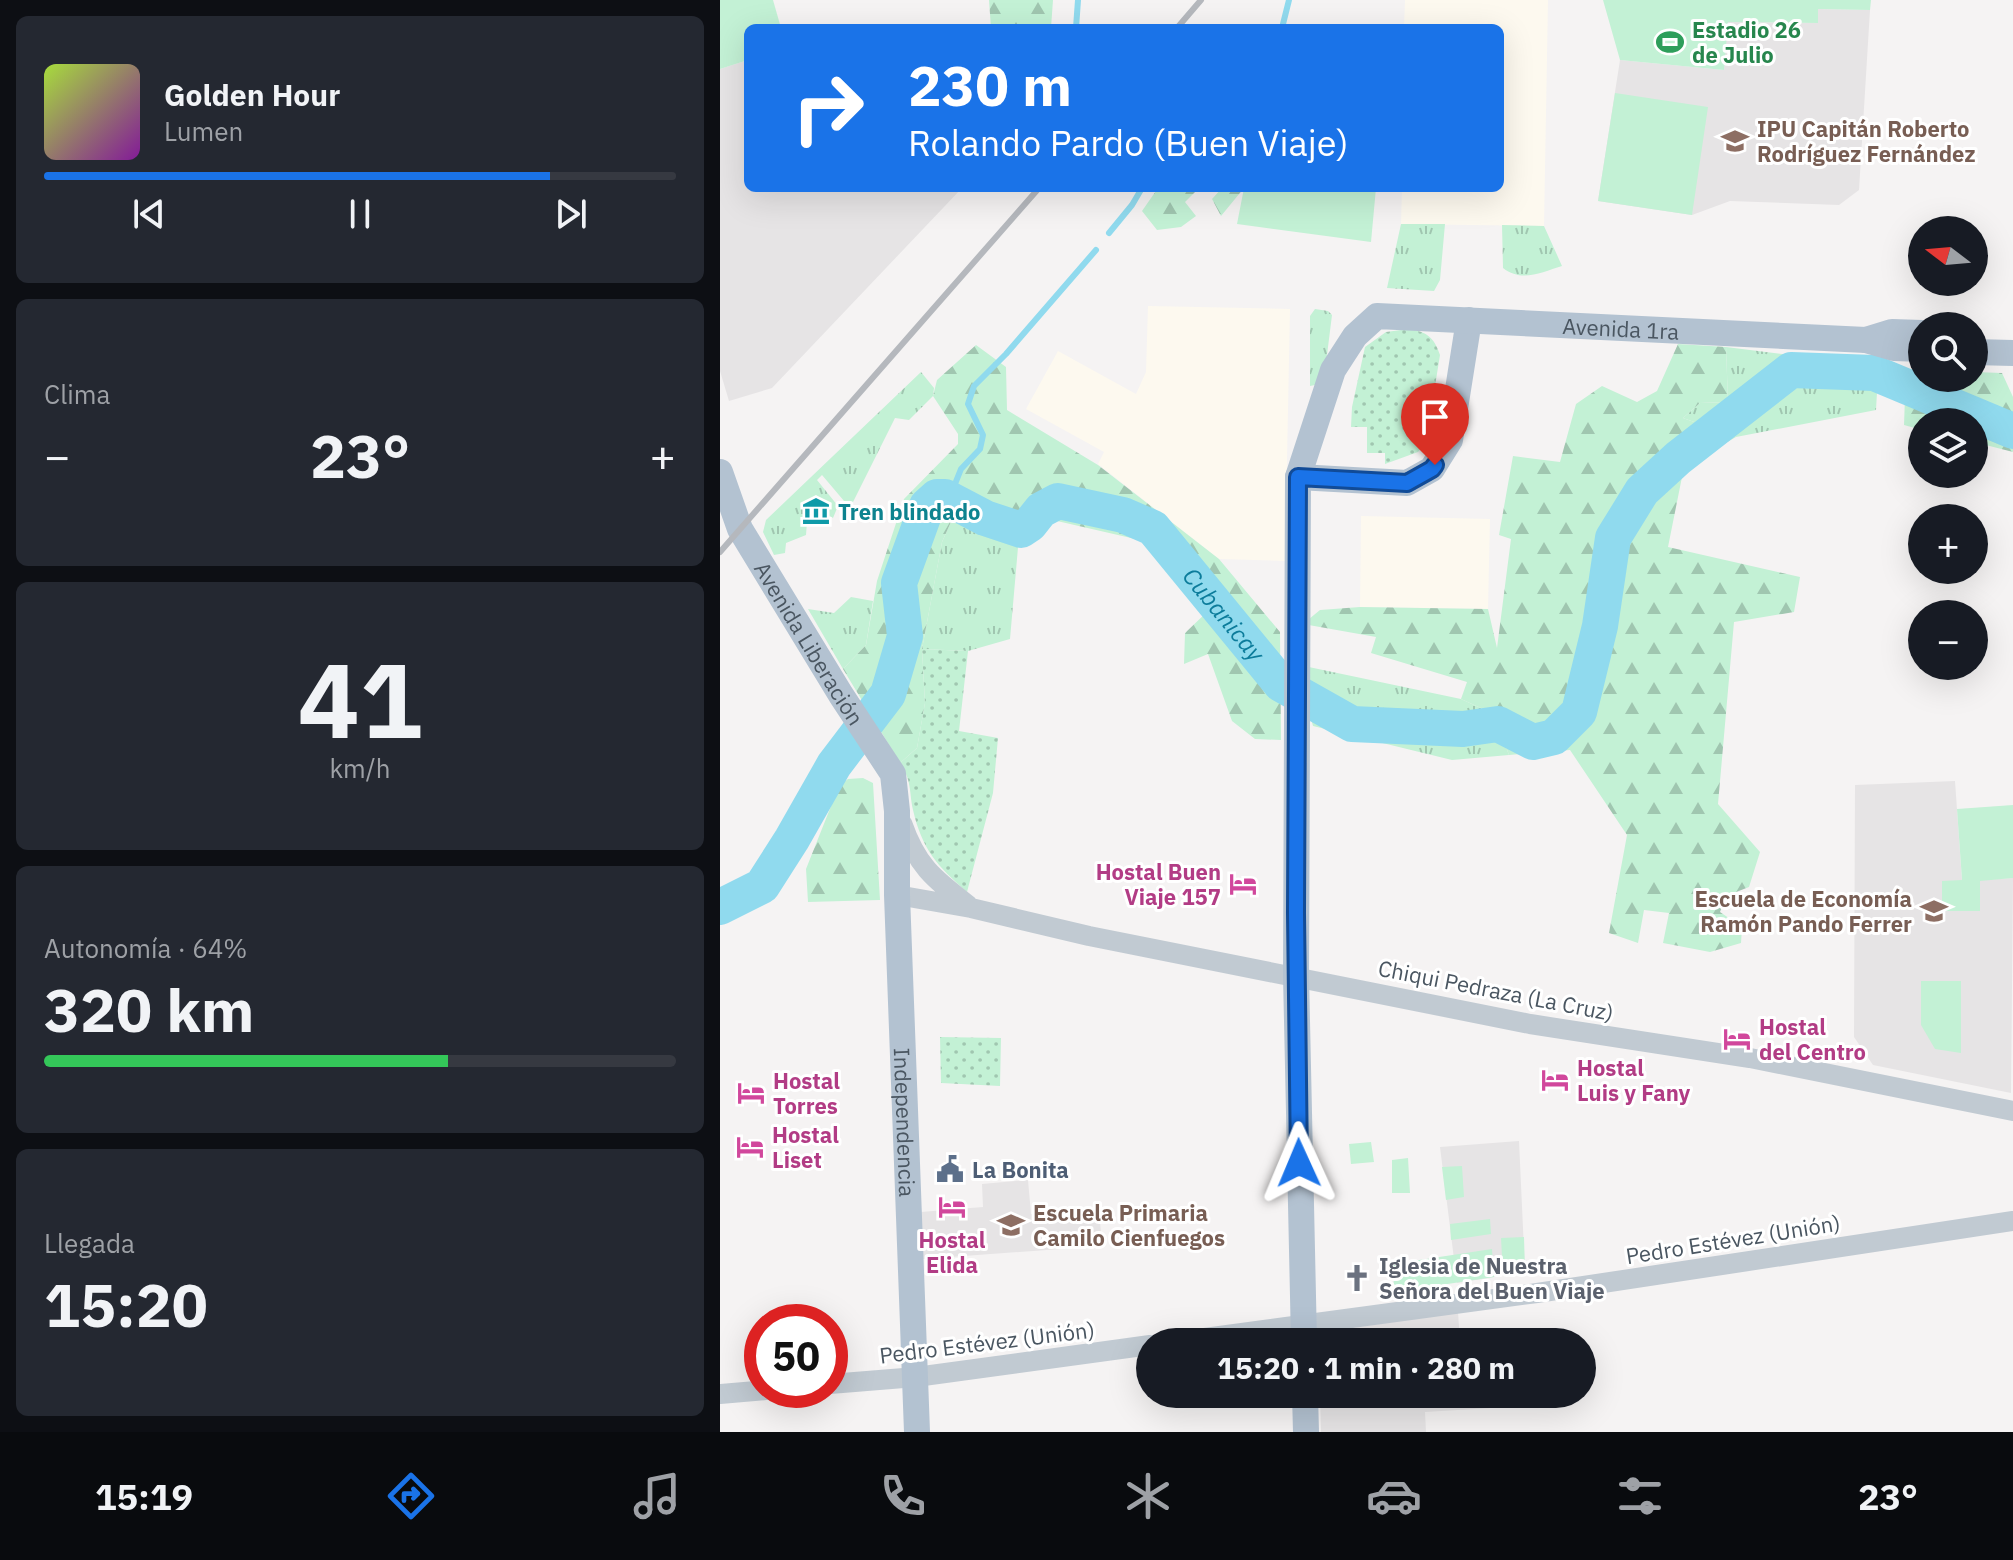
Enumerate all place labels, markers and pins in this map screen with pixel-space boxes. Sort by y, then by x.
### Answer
place label: Estadio 26 de Julio [1692,15,1801,69]
sports icon: Estadio 26 de Julio [1655,27,1685,57]
place label: IPU Capitán Roberto Rodríguez Fernández [1757,114,1976,168]
school or university icon: IPU Capitán Roberto Rodríguez Fernández [1720,126,1750,156]
pin [1401,383,1469,465]
museum icon: Tren blindado [801,496,831,526]
place label: Tren blindado [838,497,980,526]
place label: Hostal Buen Viaje 157 [1096,857,1221,911]
hotel icon: Hostal Buen Viaje 157 [1228,869,1258,899]
place label: Escuela de Economía Ramón Pando Ferrer [1695,884,1912,938]
school or university icon: Escuela de Economía Ramón Pando Ferrer [1919,896,1949,926]
place label: Hostal del Centro [1759,1012,1866,1066]
hotel icon: Hostal del Centro [1722,1024,1752,1054]
place label: Hostal Luis y Fany [1577,1053,1691,1107]
hotel icon: Hostal Luis y Fany [1540,1065,1570,1095]
place label: Hostal Torres [773,1066,840,1120]
hotel icon: Hostal Torres [736,1078,766,1108]
place label: Hostal Liset [772,1120,839,1174]
hotel icon: Hostal Liset [735,1132,765,1162]
public building icon: La Bonita [935,1154,965,1184]
place label: La Bonita [972,1155,1069,1184]
hotel icon: Hostal Elida [937,1192,967,1222]
place label: Escuela Primaria Camilo Cienfuegos [1033,1198,1225,1252]
school or university icon: Escuela Primaria Camilo Cienfuegos [996,1210,1026,1240]
place label: Hostal Elida [919,1225,986,1279]
place label: Iglesia de Nuestra Señora del Buen Viaje [1379,1251,1605,1305]
church icon: Iglesia de Nuestra Señora del Buen Viaje [1342,1263,1372,1293]

